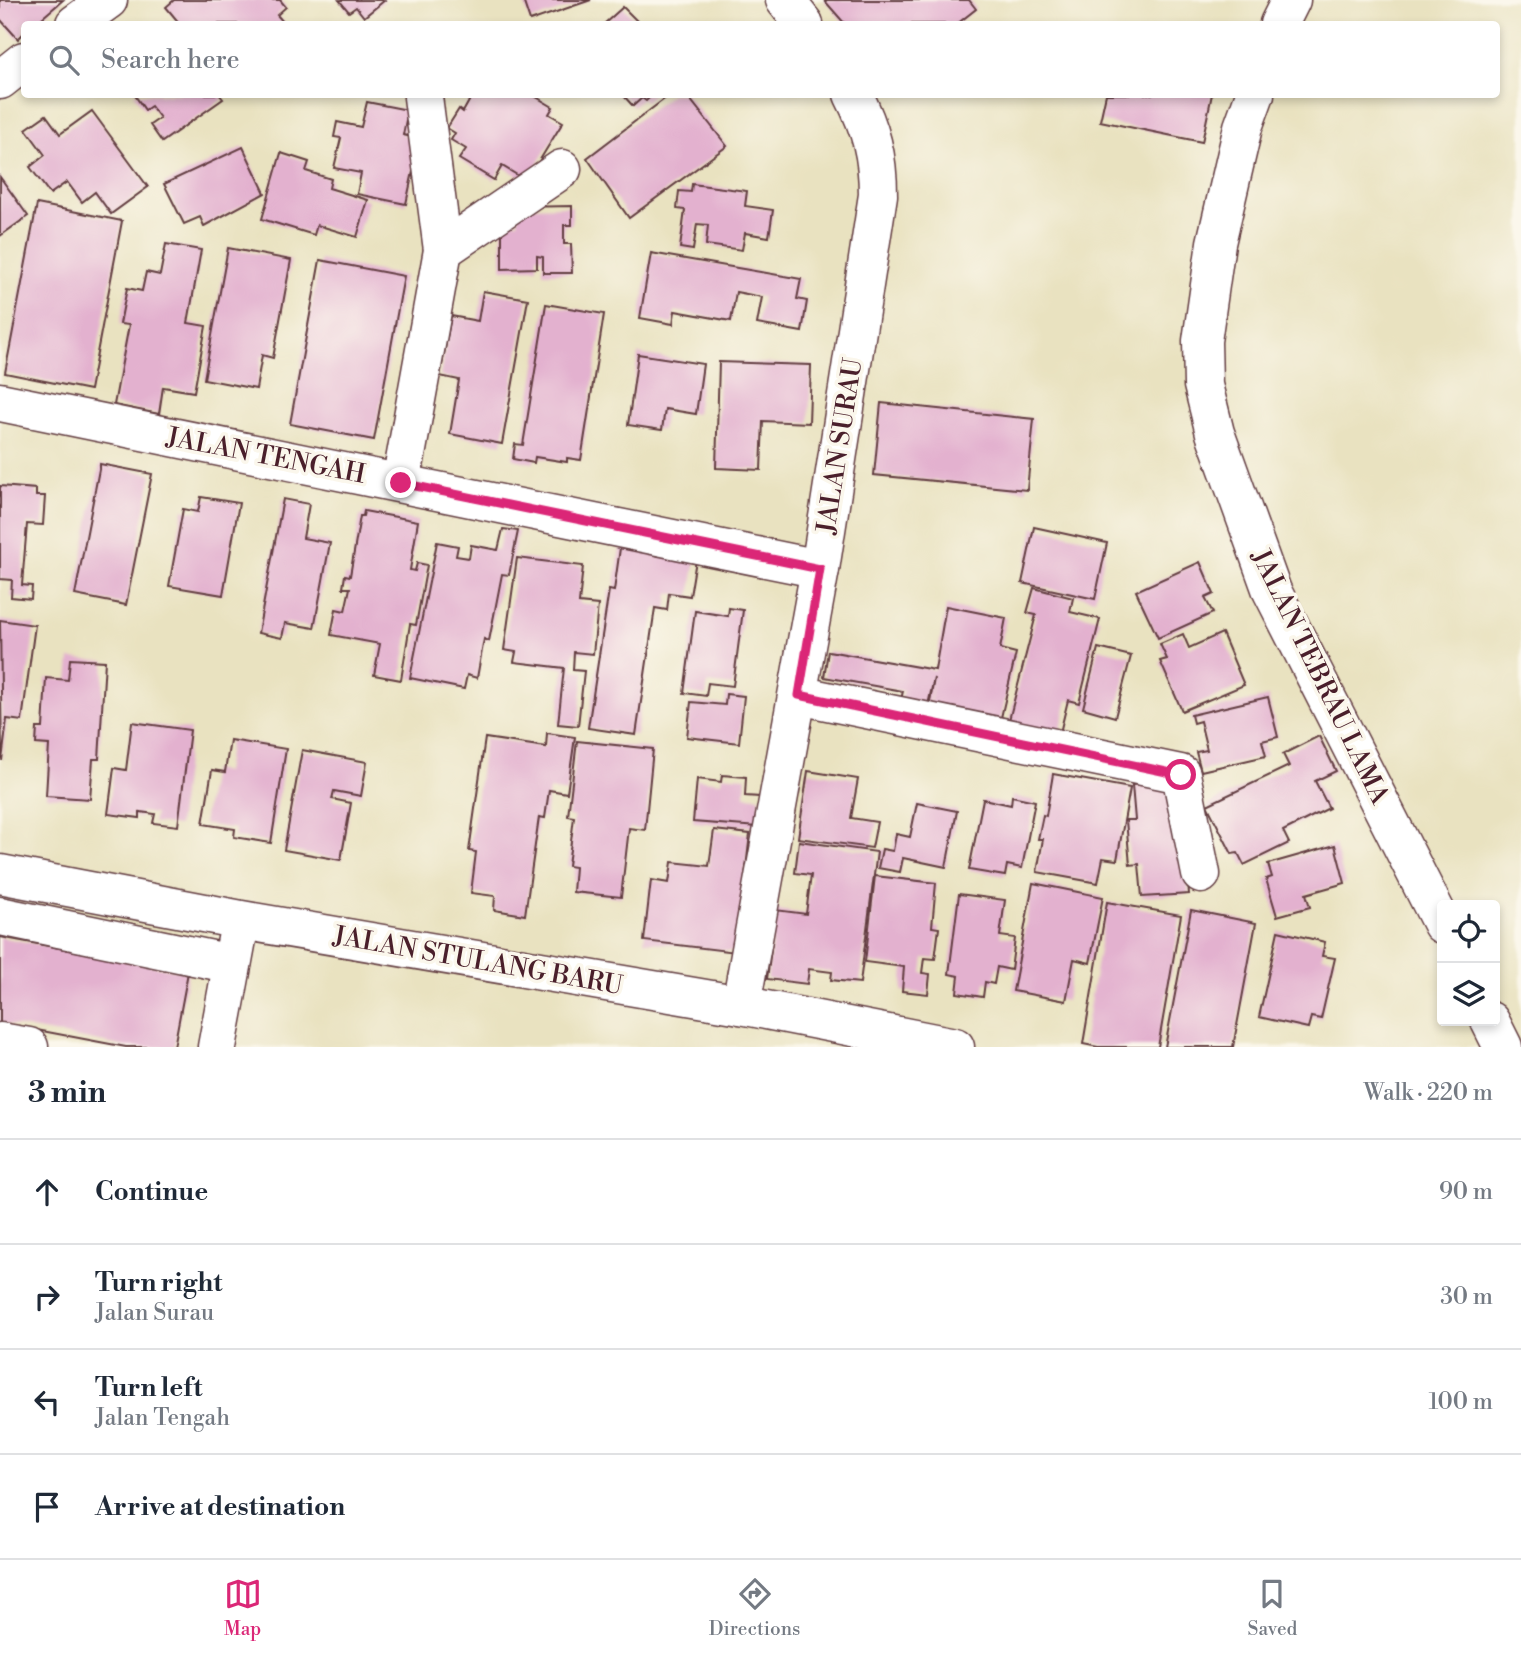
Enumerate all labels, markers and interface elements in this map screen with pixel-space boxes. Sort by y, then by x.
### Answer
search box [21,21,1500,98]
icon: search [45,41,83,79]
text: Search here [101,44,240,76]
street label: JALAN SURAU [810,356,870,537]
street label: JALAN TENGAH [163,421,368,491]
route end [385,467,416,498]
street label: JALAN TEBRAU LAMA [1244,543,1396,811]
route start [1165,759,1196,790]
map controls [1437,900,1500,1026]
button: locate [1437,900,1500,963]
street label: JALAN STULANG BARU [330,920,625,1002]
button: layers [1437,963,1500,1026]
text: 3 min [28,1074,106,1112]
text: Walk · 220 m [1364,1079,1493,1107]
icon: ahead [28,1173,66,1211]
text: Continue [95,1176,208,1208]
text: 90 m [1439,1178,1493,1206]
text: Turn right [95,1267,223,1299]
icon: right [28,1278,66,1316]
text: 30 m [1440,1283,1493,1311]
text: Jalan Surau [95,1299,214,1327]
text: Turn left [95,1372,203,1404]
icon: left [28,1383,66,1421]
text: 100 m [1428,1388,1493,1416]
text: Jalan Tengah [95,1404,230,1432]
icon: arrive [28,1488,66,1526]
text: Arrive at destination [95,1491,345,1523]
tab: Map [224,1575,262,1641]
tab: Directions [709,1575,800,1641]
tab: Saved [1248,1575,1297,1641]

